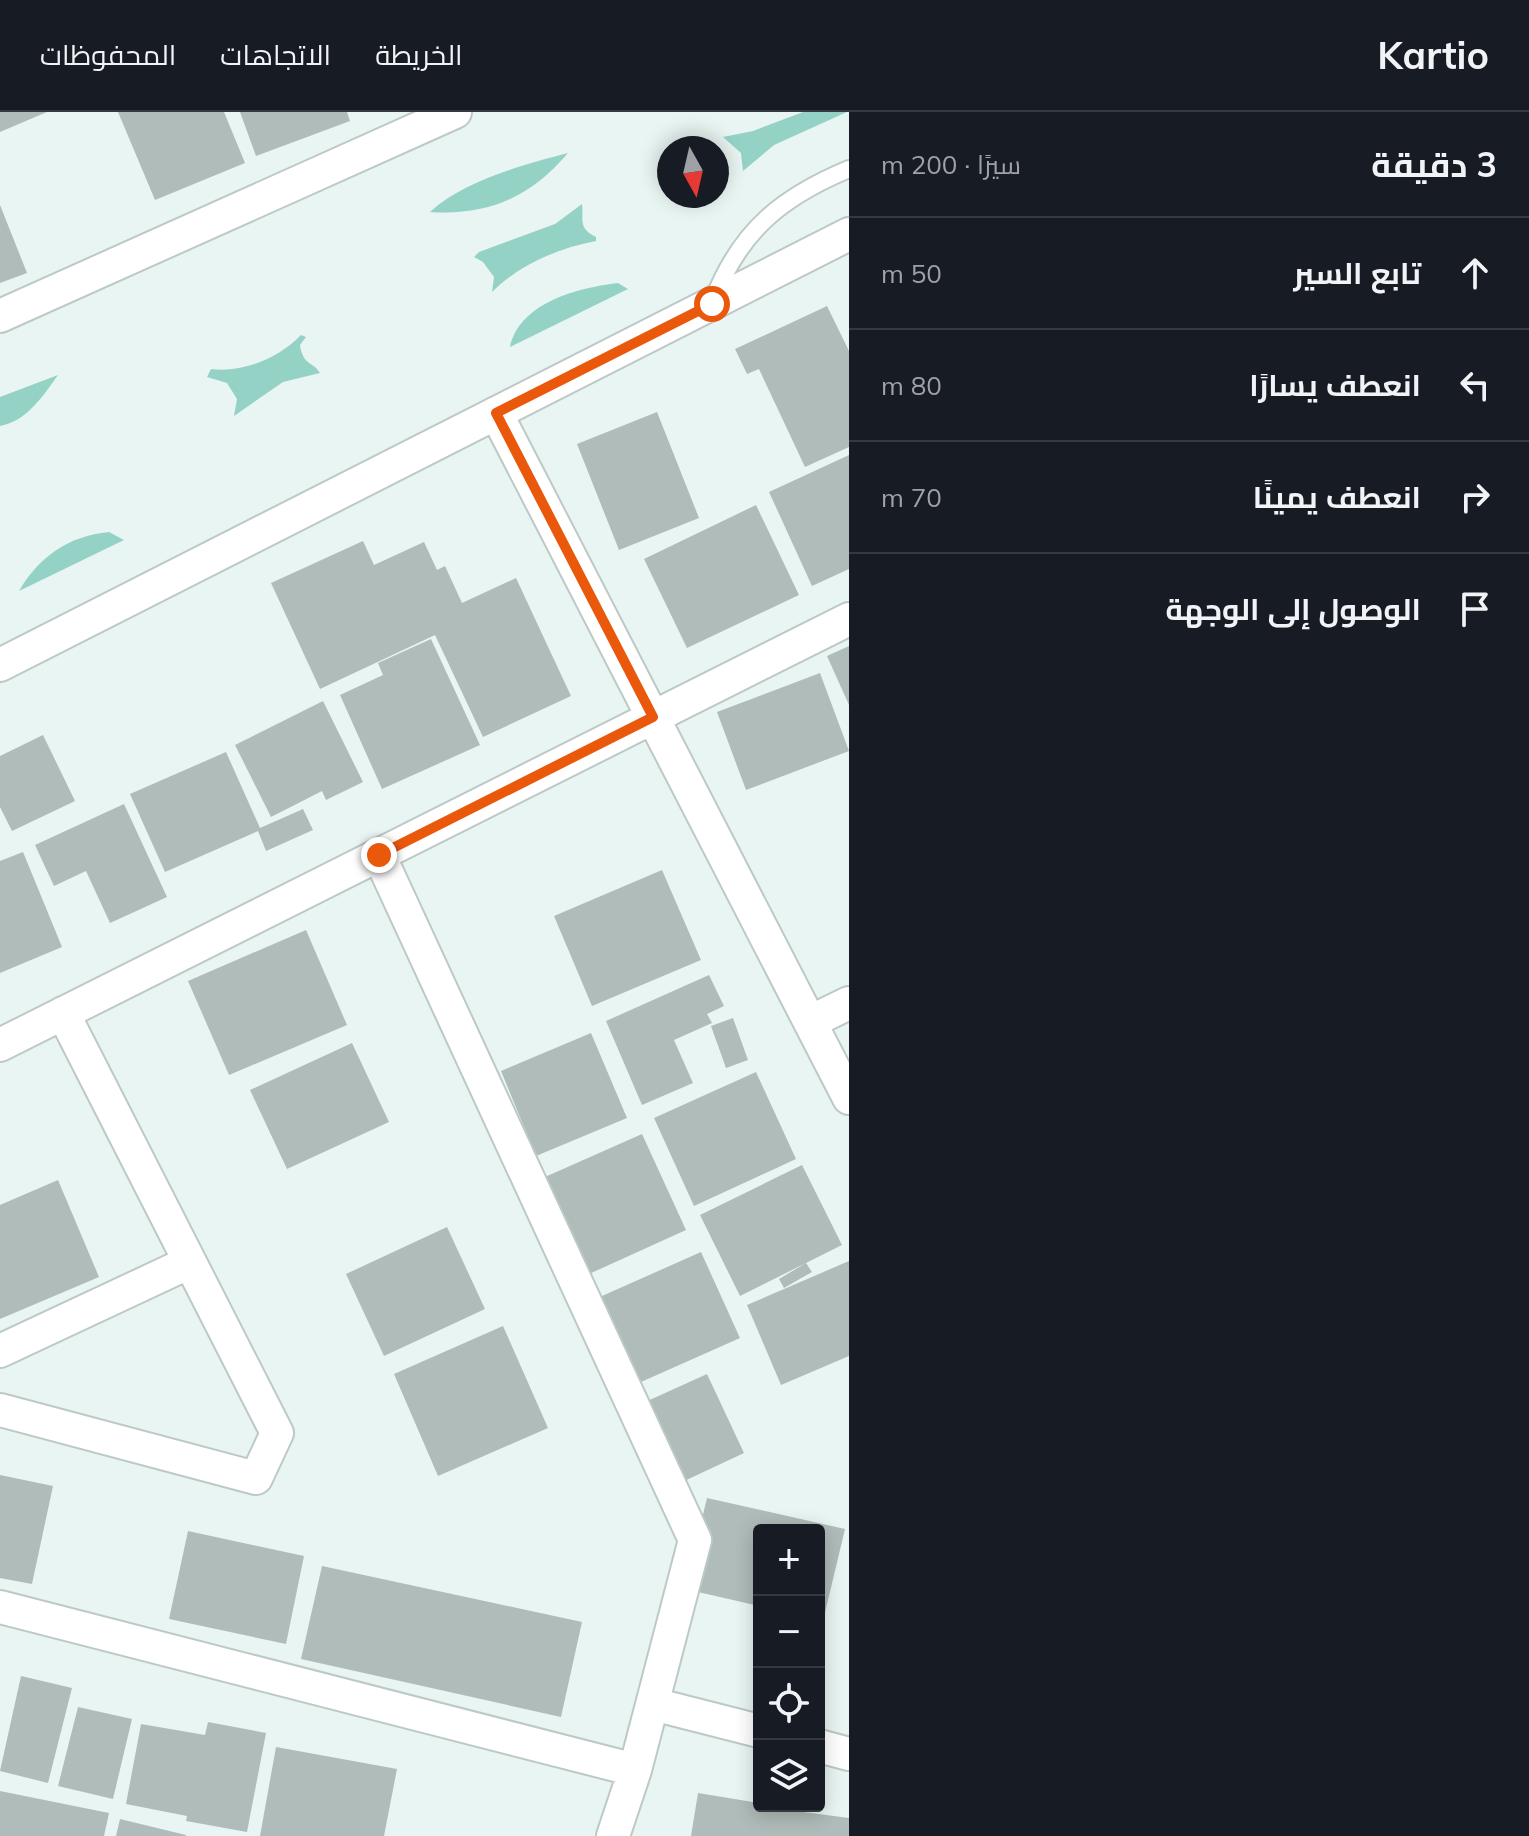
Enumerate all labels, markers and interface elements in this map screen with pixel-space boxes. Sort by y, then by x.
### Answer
text: Kartio [1377,31,1489,79]
text: المحفوظات [40,37,176,72]
text: الاتجاهات [220,37,331,72]
text: الخريطة [375,37,463,72]
north arrow [657,136,729,208]
text: 3 دقيقة [1371,143,1497,186]
text: سيرًا · 200 m [881,148,1021,181]
icon: ahead [1453,251,1497,295]
text: تابع السير [1294,254,1421,292]
text: 50 m [881,257,942,290]
route start [694,286,730,322]
icon: left [1453,363,1497,407]
text: انعطف يسارًا [1249,366,1421,404]
text: 80 m [881,369,942,402]
icon: right [1453,475,1497,519]
text: انعطف يمينًا [1253,478,1421,516]
text: 70 m [881,481,942,514]
icon: arrive [1453,587,1497,631]
text: الوصول إلى الوجهة [1166,590,1421,628]
route end [361,837,397,873]
map controls [753,1524,825,1812]
button: + [753,1524,825,1596]
button: − [753,1596,825,1668]
button: locate [753,1668,825,1740]
button: layers [753,1740,825,1812]

